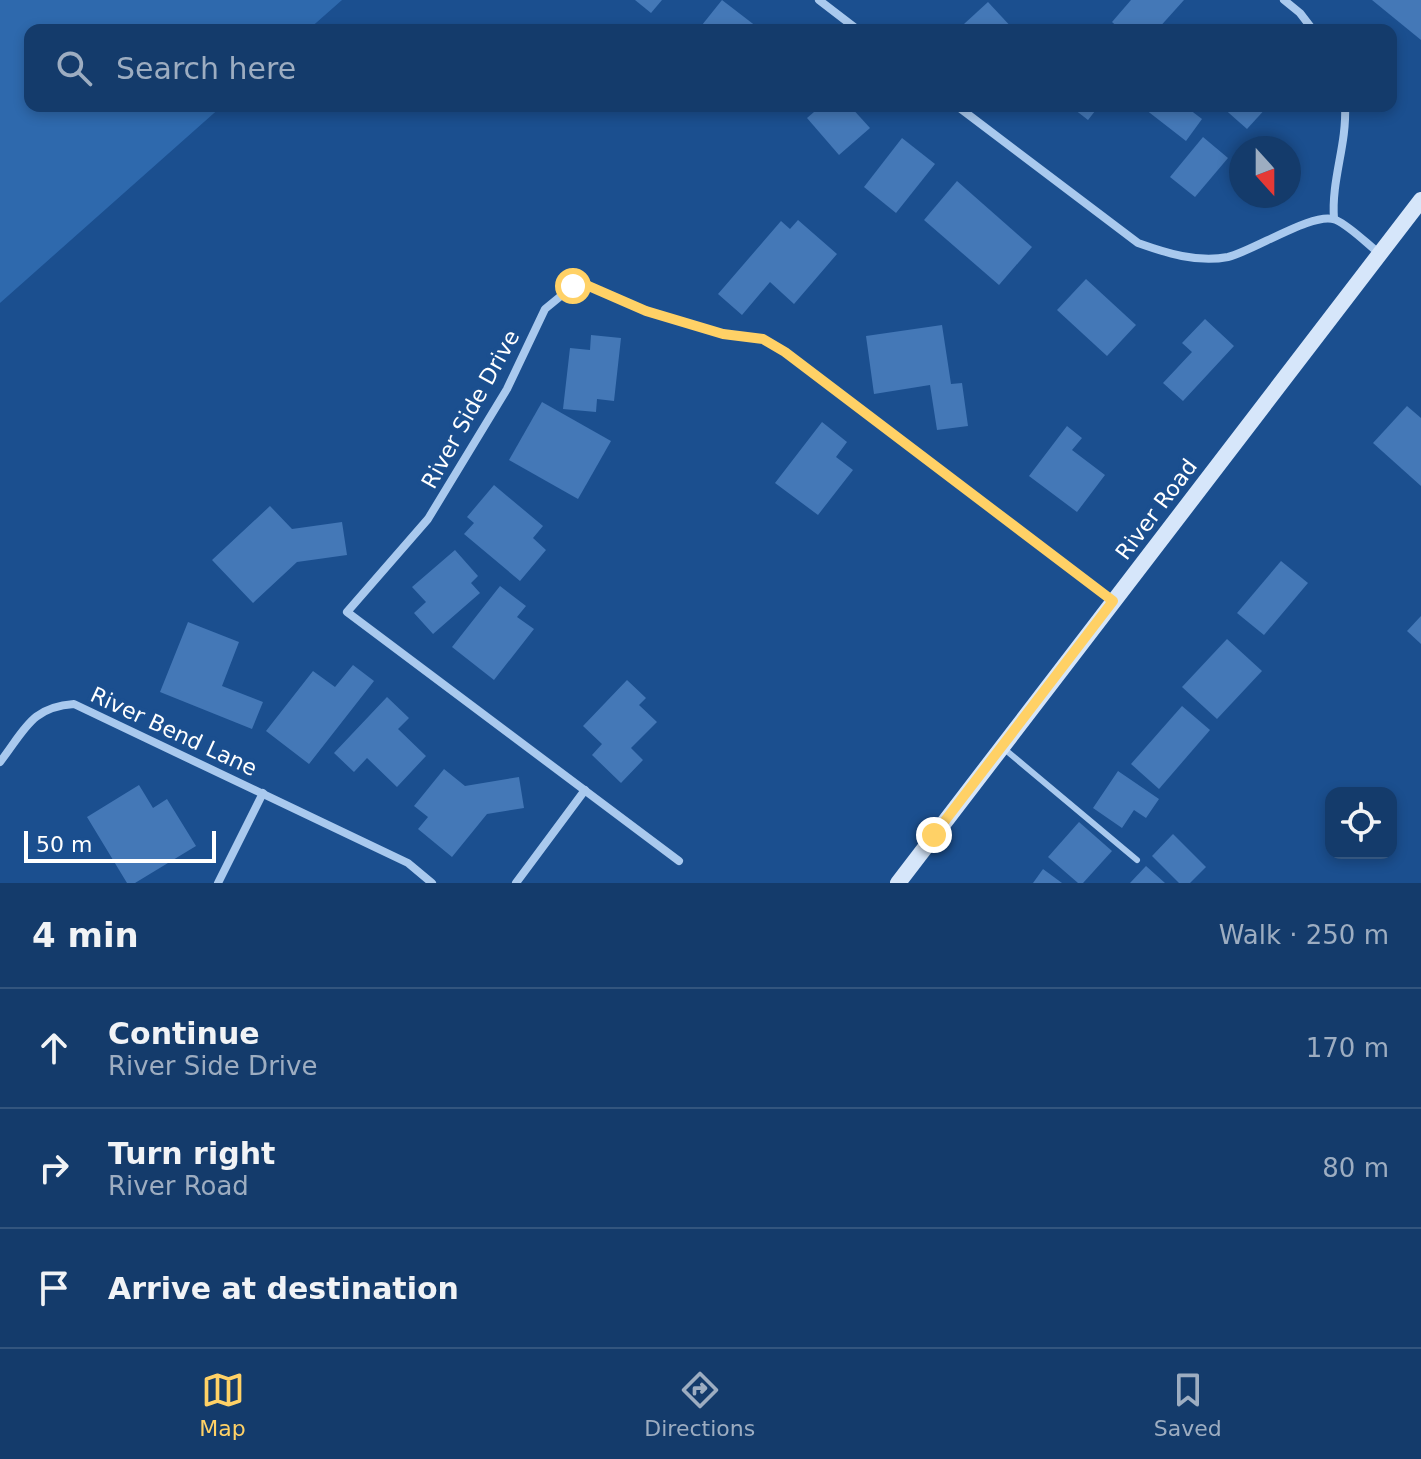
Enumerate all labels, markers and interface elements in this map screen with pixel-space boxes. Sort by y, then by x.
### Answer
search box [24,24,1397,112]
icon: search [52,46,96,90]
text: Search here [116,51,296,86]
north arrow [1229,136,1301,208]
route start [555,268,591,304]
street label: River Side Drive [417,326,524,493]
street label: River Road [1111,454,1202,564]
street label: River Bend Lane [87,682,261,781]
map controls [1325,787,1397,859]
button: locate [1325,787,1397,859]
route end [916,817,952,853]
scale bar [24,827,216,863]
text: 50 m [36,832,92,857]
text: 4 min [32,915,139,955]
text: Walk · 250 m [1219,920,1389,950]
text: Continue [108,1016,260,1051]
icon: ahead [32,1026,76,1070]
text: 170 m [1306,1033,1389,1063]
text: River Side Drive [108,1051,317,1081]
text: Turn right [108,1136,275,1171]
icon: right [32,1146,76,1190]
text: 80 m [1322,1153,1389,1183]
text: River Road [108,1171,249,1201]
icon: arrive [32,1266,76,1310]
text: Arrive at destination [108,1271,459,1306]
tab: Map [199,1368,246,1441]
tab: Directions [644,1368,755,1441]
tab: Saved [1154,1368,1222,1441]

